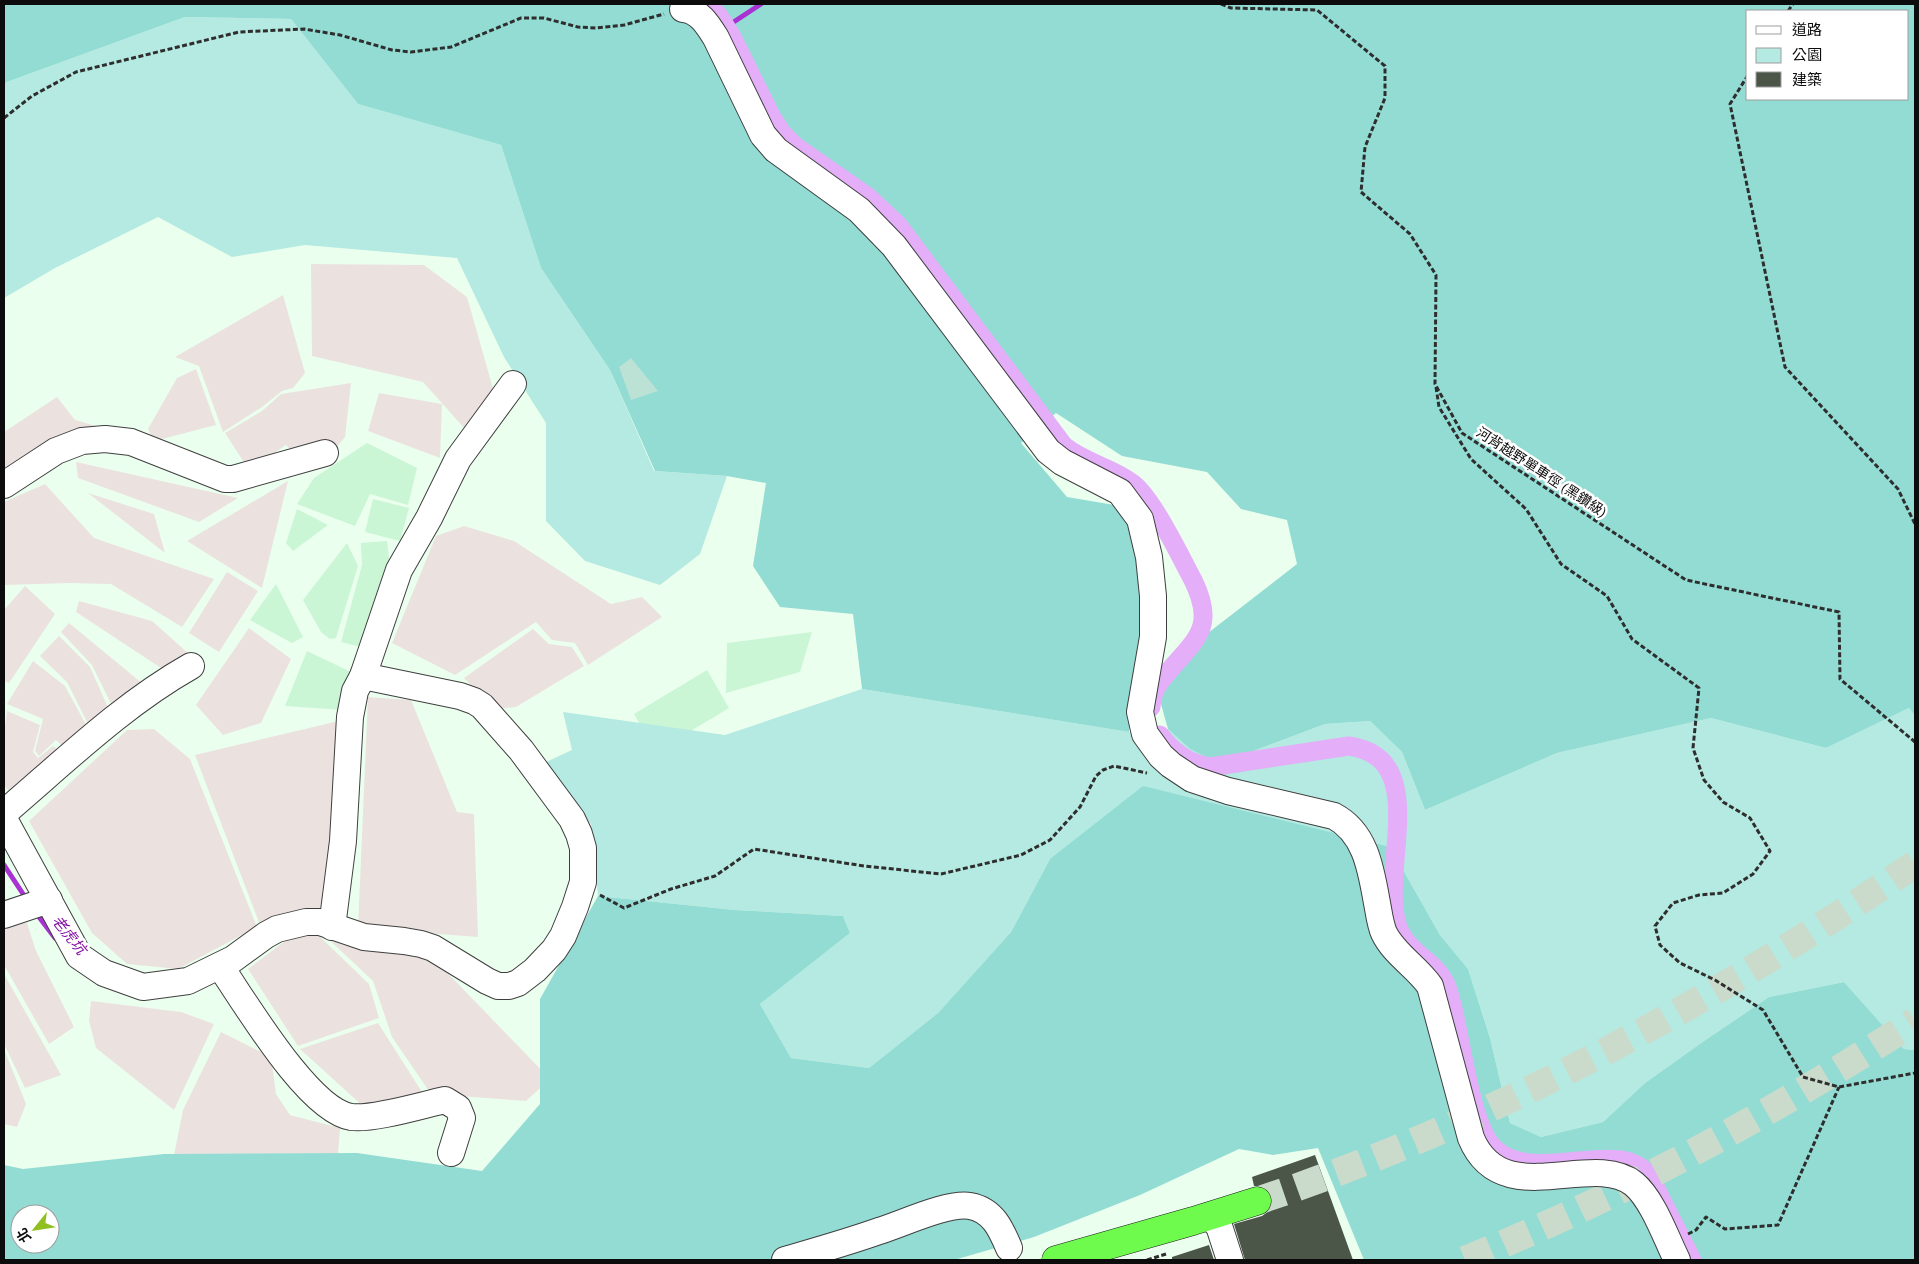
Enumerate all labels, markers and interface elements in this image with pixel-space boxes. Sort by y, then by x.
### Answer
legend [1746,10,1909,100]
text: 道路 [1792,22,1822,38]
text: 公園 [1792,47,1822,63]
text: 建築 [1792,72,1822,88]
street label: 河背越野單車徑 (黑鑽級) [1473,424,1610,521]
water label: 老虎坑 [49,912,91,959]
north arrow [10,1204,60,1254]
text: 北 [13,1225,34,1246]

